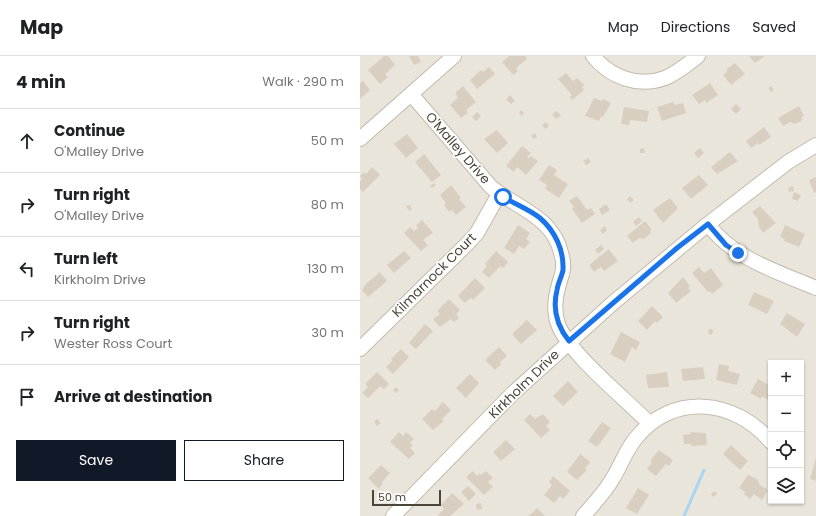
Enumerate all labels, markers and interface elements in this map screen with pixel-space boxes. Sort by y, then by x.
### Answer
text: Map [20,14,63,41]
text: Map [608,17,639,37]
text: Directions [661,17,730,37]
text: Saved [752,17,796,37]
text: 4 min [16,70,66,94]
text: Walk · 290 m [262,72,344,91]
street label: O'Malley Drive [421,108,495,188]
text: Continue [54,120,125,141]
icon: ahead [16,130,38,152]
text: 50 m [311,131,344,150]
text: O'Malley Drive [54,142,144,161]
text: Turn right [54,184,130,205]
route start [494,188,512,206]
icon: right [16,194,38,216]
text: 80 m [311,195,344,214]
text: O'Malley Drive [54,206,144,225]
street label: Kilmarnock Court [388,228,481,321]
route end [729,244,747,262]
text: Turn left [54,248,118,269]
icon: left [16,258,38,280]
text: 130 m [307,259,344,278]
text: Kirkholm Drive [54,270,146,289]
text: Turn right [54,312,130,333]
icon: right [16,322,38,344]
text: 30 m [311,323,344,342]
text: Wester Ross Court [54,334,172,353]
street label: Kirkholm Drive [484,345,564,423]
map controls [768,360,804,504]
button: + [768,360,804,396]
icon: arrive [16,386,38,408]
text: Arrive at destination [54,386,212,407]
button: − [768,396,804,432]
button: locate [768,432,804,468]
button: Save [16,440,176,481]
button: Share [184,440,344,481]
button: layers [768,468,804,504]
scale bar [372,488,441,507]
text: 50 m [378,489,406,505]

